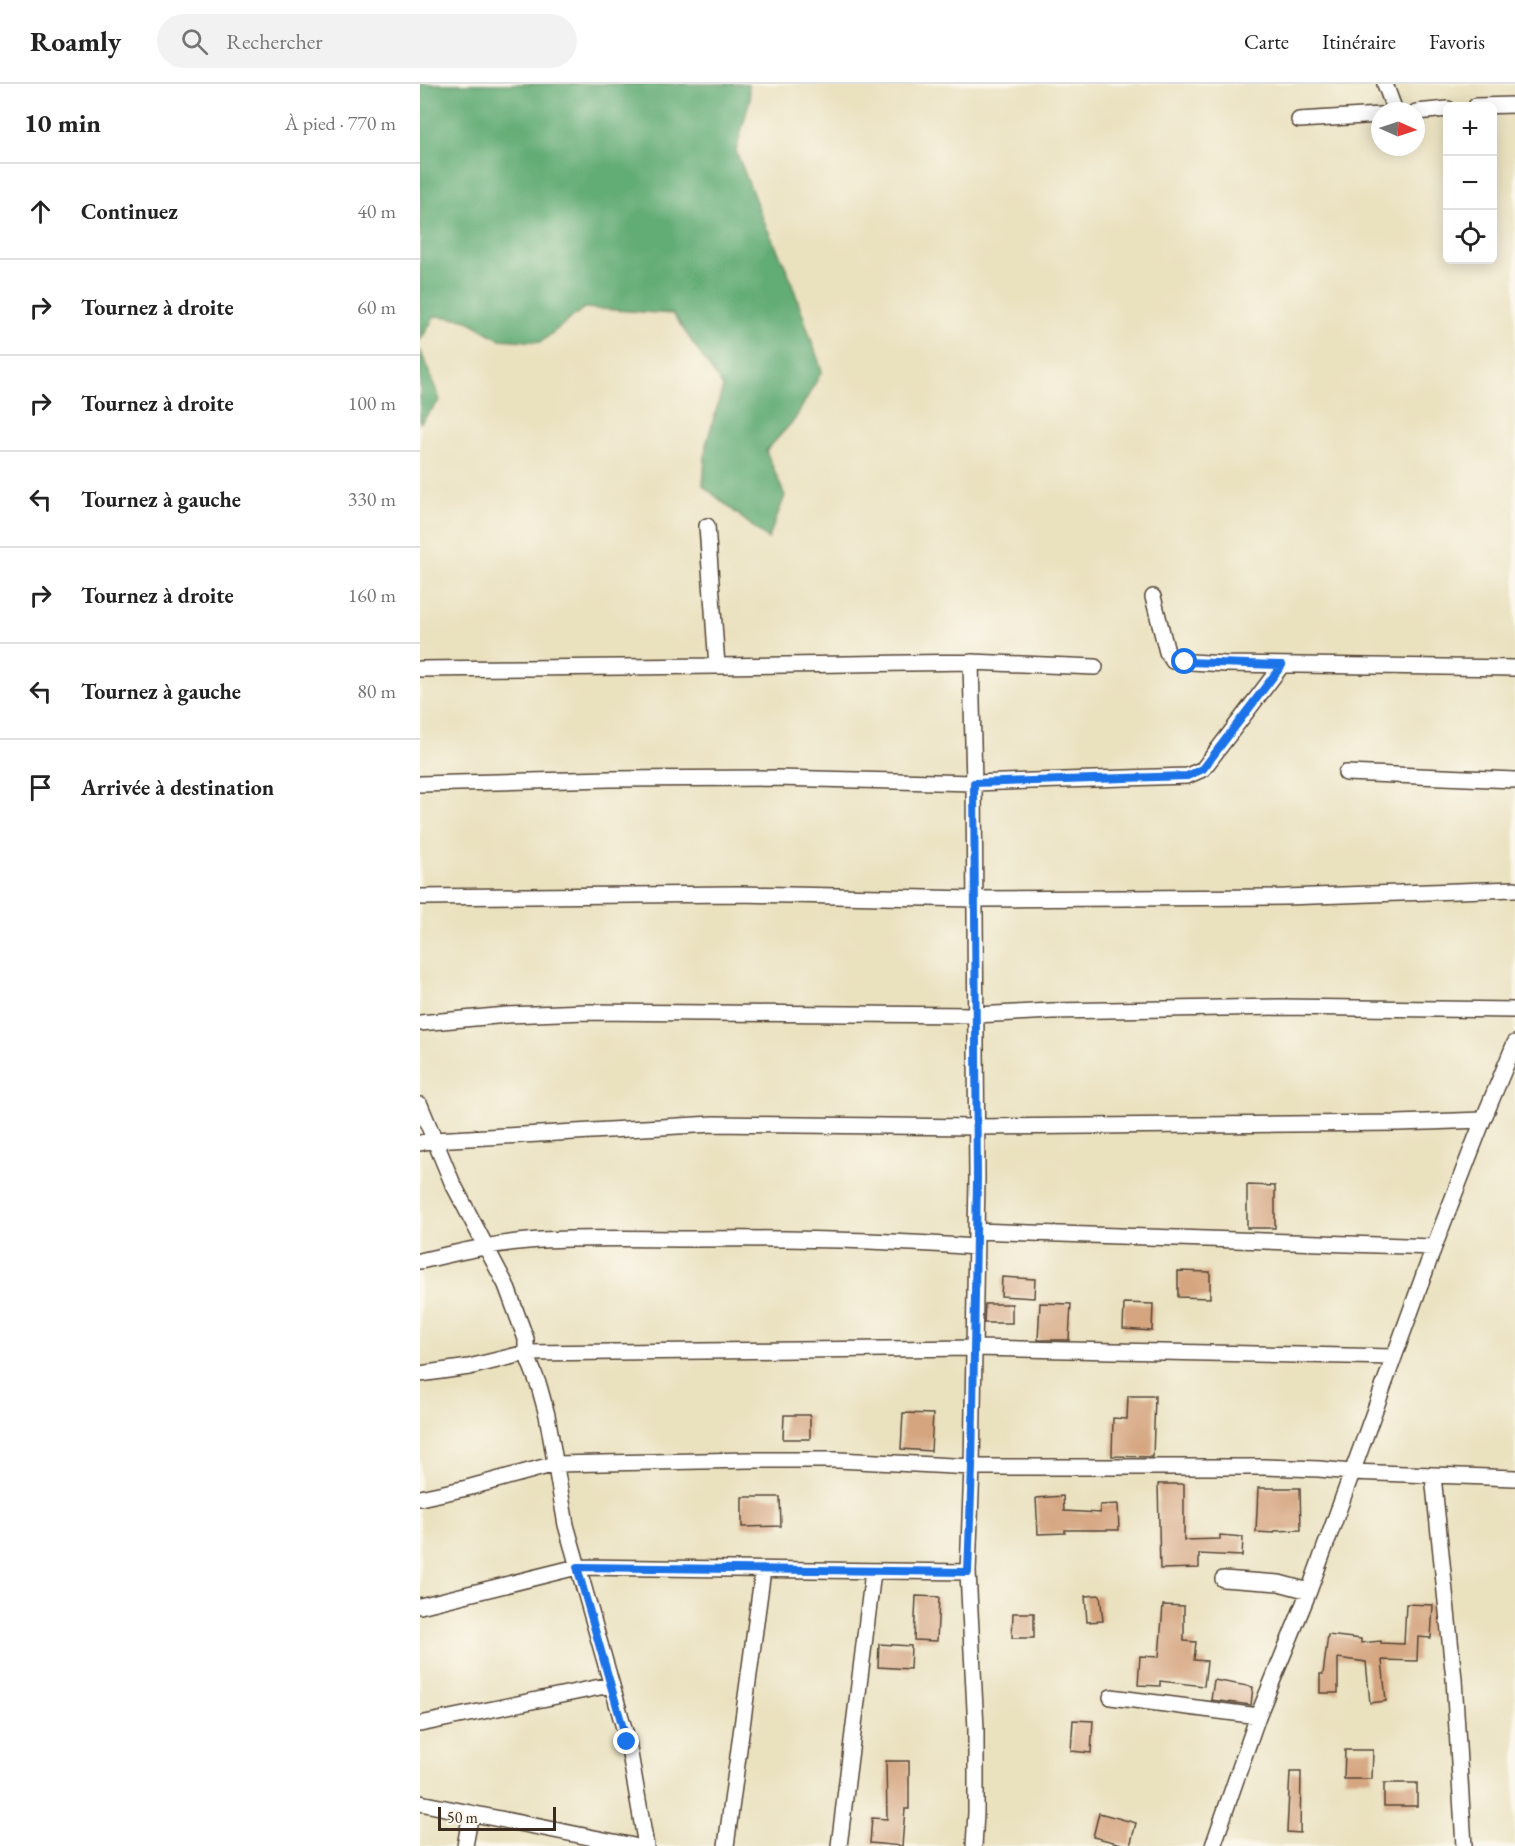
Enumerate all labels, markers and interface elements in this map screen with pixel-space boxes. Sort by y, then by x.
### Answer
search box [157,14,577,68]
text: Roamly [30,23,121,59]
icon: search [178,25,211,58]
text: Rechercher [226,27,323,56]
text: Carte [1244,28,1289,55]
text: Itinéraire [1322,28,1396,55]
text: Favoris [1429,28,1485,55]
north arrow [1371,102,1425,156]
map controls [1443,102,1497,264]
button: + [1443,102,1497,156]
text: 10 min [24,106,101,140]
text: À pied · 770 m [285,110,396,136]
button: − [1443,156,1497,210]
icon: ahead [24,195,57,228]
text: Continuez [81,197,178,226]
text: 40 m [357,198,396,224]
button: locate [1443,210,1497,264]
icon: right [24,291,57,324]
text: Tournez à droite [81,293,234,322]
text: 60 m [357,294,396,320]
icon: right [24,387,57,420]
text: Tournez à droite [81,389,234,418]
text: 100 m [348,390,396,416]
icon: left [24,483,57,516]
text: Tournez à gauche [81,485,241,514]
text: 330 m [348,486,396,512]
icon: right [24,579,57,612]
text: Tournez à droite [81,581,234,610]
text: 160 m [348,582,396,608]
route start [1171,648,1197,674]
icon: left [24,675,57,708]
text: Tournez à gauche [81,677,241,706]
text: 80 m [357,678,396,704]
icon: arrive [24,771,57,804]
text: Arrivée à destination [81,773,274,802]
route end [613,1728,639,1754]
scale bar [438,1804,556,1832]
text: 50 m [447,1807,478,1828]

